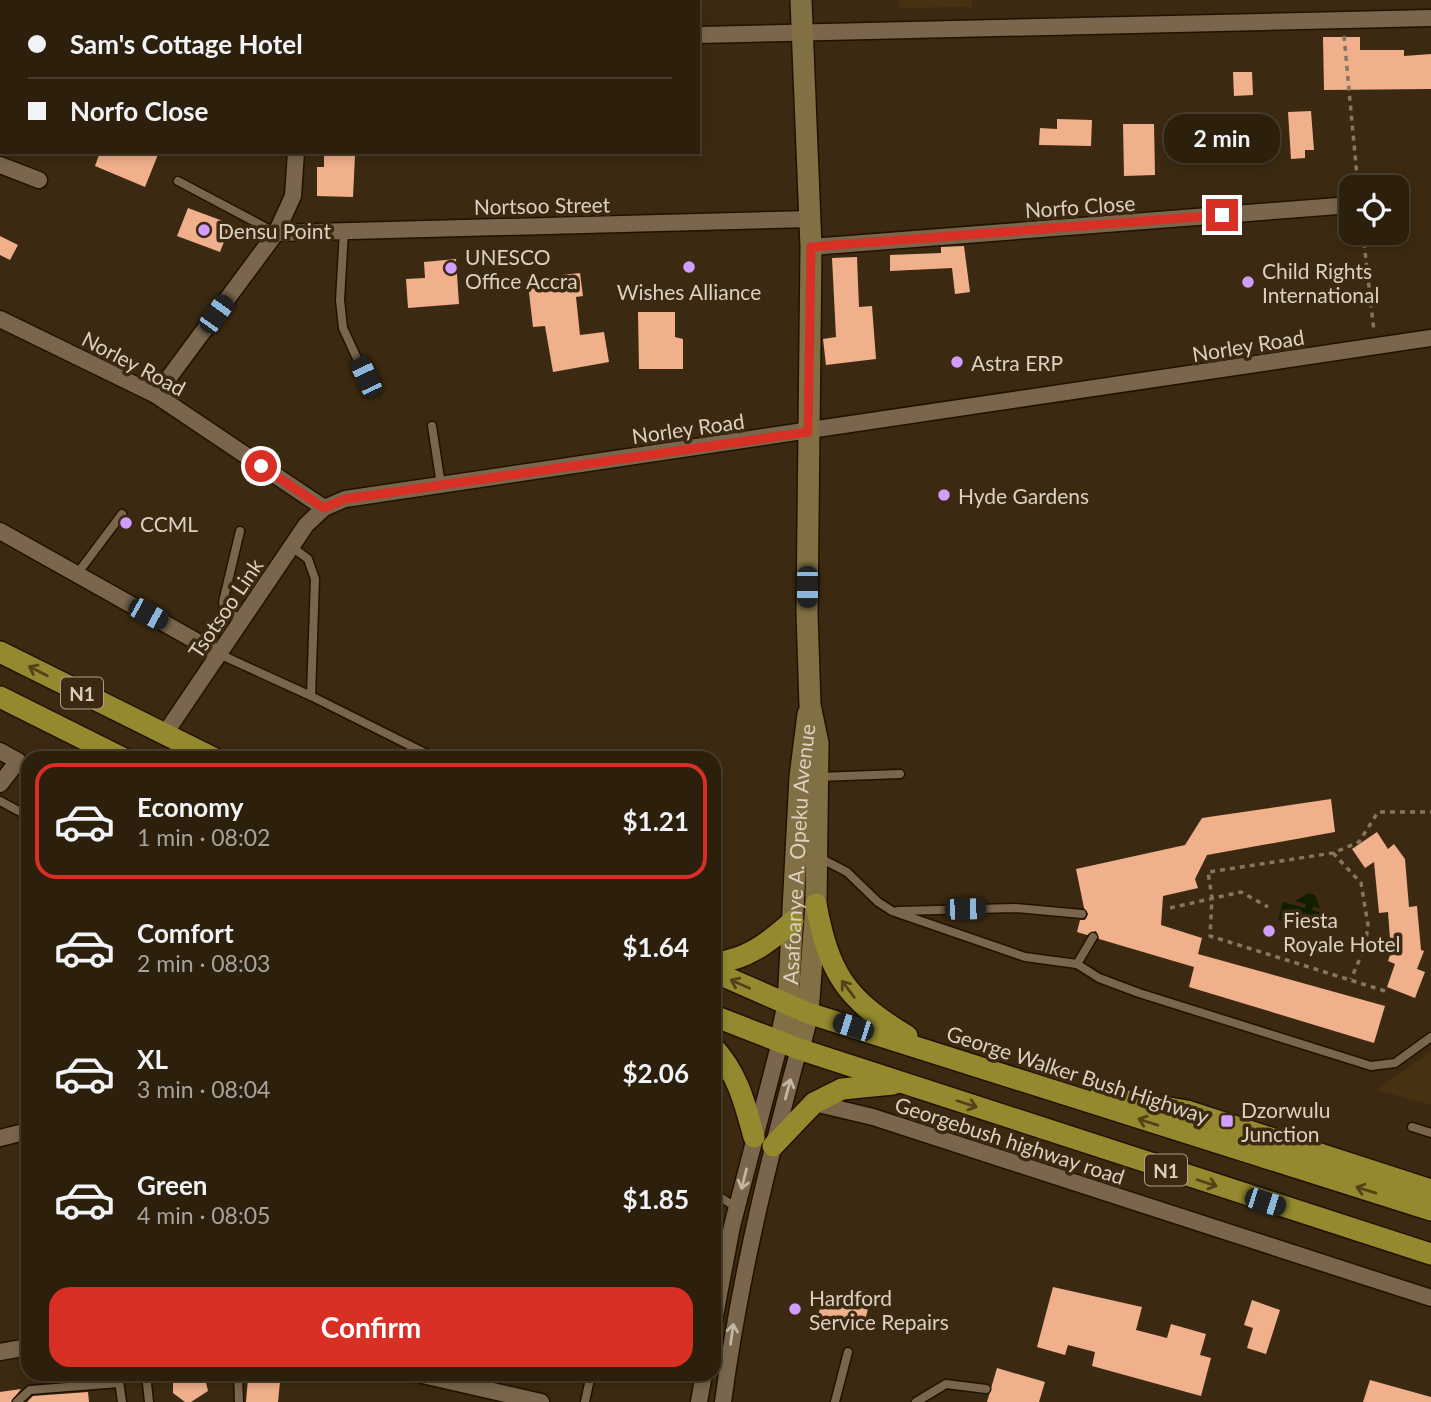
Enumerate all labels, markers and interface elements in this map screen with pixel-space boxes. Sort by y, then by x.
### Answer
text: Sam's Cottage Hotel [70,28,303,60]
text: Norfo Close [70,95,208,127]
callout: 2 min [1164,114,1280,162]
text: 2 min [1193,124,1251,152]
map controls [1339,175,1409,245]
button: locate [1339,175,1409,245]
street label: Norfo Close [1024,190,1136,222]
street label: Nortsoo Street [474,191,611,219]
route end [1206,199,1238,231]
place label: Densu Point [218,218,331,243]
marker: Densu Point [196,222,212,238]
place label: UNESCO Office Accra [465,244,578,293]
place label: Child Rights International [1262,258,1379,307]
marker: Wishes Alliance [681,259,697,275]
marker: UNESCO Office Accra [443,260,459,276]
marker: Child Rights International [1240,274,1256,290]
place label: Wishes Alliance [617,279,761,304]
car [196,291,237,337]
street label: Norley Road [1190,324,1306,366]
street label: Norley Road [78,325,190,401]
place label: Astra ERP [971,350,1063,375]
car [348,354,385,400]
marker: Astra ERP [949,354,965,370]
street label: Norley Road [630,408,746,448]
route start [245,450,277,482]
place label: Hyde Gardens [958,483,1089,508]
marker: Hyde Gardens [936,487,952,503]
place label: CCML [140,511,198,536]
marker: CCML [118,515,134,531]
street label: Tsotsoo Link [183,553,268,663]
car [797,566,818,608]
car [125,595,172,633]
one-way arrow [28,663,49,677]
road number: N1 [61,678,103,708]
street label: Asafoanye A. Opeku Avenue [777,722,819,985]
icon: car [53,790,116,853]
text: Economy [137,791,243,823]
text: $1.21 [623,805,689,837]
text: 1 min · 08:02 [137,823,270,851]
car [944,898,987,920]
place label: Fiesta Royale Hotel [1283,907,1400,956]
icon: car [53,916,116,979]
text: Comfort [137,917,234,949]
marker: Fiesta Royale Hotel [1261,923,1277,939]
text: $1.64 [623,931,689,963]
text: 2 min · 08:03 [137,949,270,977]
one-way arrow [730,977,751,990]
one-way arrow [841,980,856,999]
car [830,1011,877,1043]
street label: George Walker Bush Highway [944,1020,1212,1128]
icon: car [53,1042,116,1105]
text: XL [137,1043,168,1075]
text: $2.06 [623,1057,689,1089]
text: 3 min · 08:04 [137,1075,270,1103]
one-way arrow [783,1078,796,1100]
street label: Georgebush highway road [892,1091,1128,1189]
place label: Dzorwulu Junction [1241,1097,1330,1146]
one-way arrow [956,1099,978,1112]
marker: Dzorwulu Junction [1219,1113,1235,1129]
one-way arrow [1138,1115,1160,1128]
road number: N1 [1145,1154,1187,1186]
one-way arrow [737,1167,750,1190]
icon: car [53,1168,116,1231]
text: Green [137,1169,207,1201]
one-way arrow [1195,1178,1217,1190]
text: $1.85 [623,1183,689,1215]
one-way arrow [1355,1183,1377,1196]
car [1242,1186,1289,1218]
text: 4 min · 08:05 [137,1201,270,1229]
place label: Hardford Service Repairs [809,1285,949,1334]
button: Confirm [49,1287,693,1367]
marker: Hardford Service Repairs [787,1301,803,1317]
one-way arrow [726,1324,739,1346]

